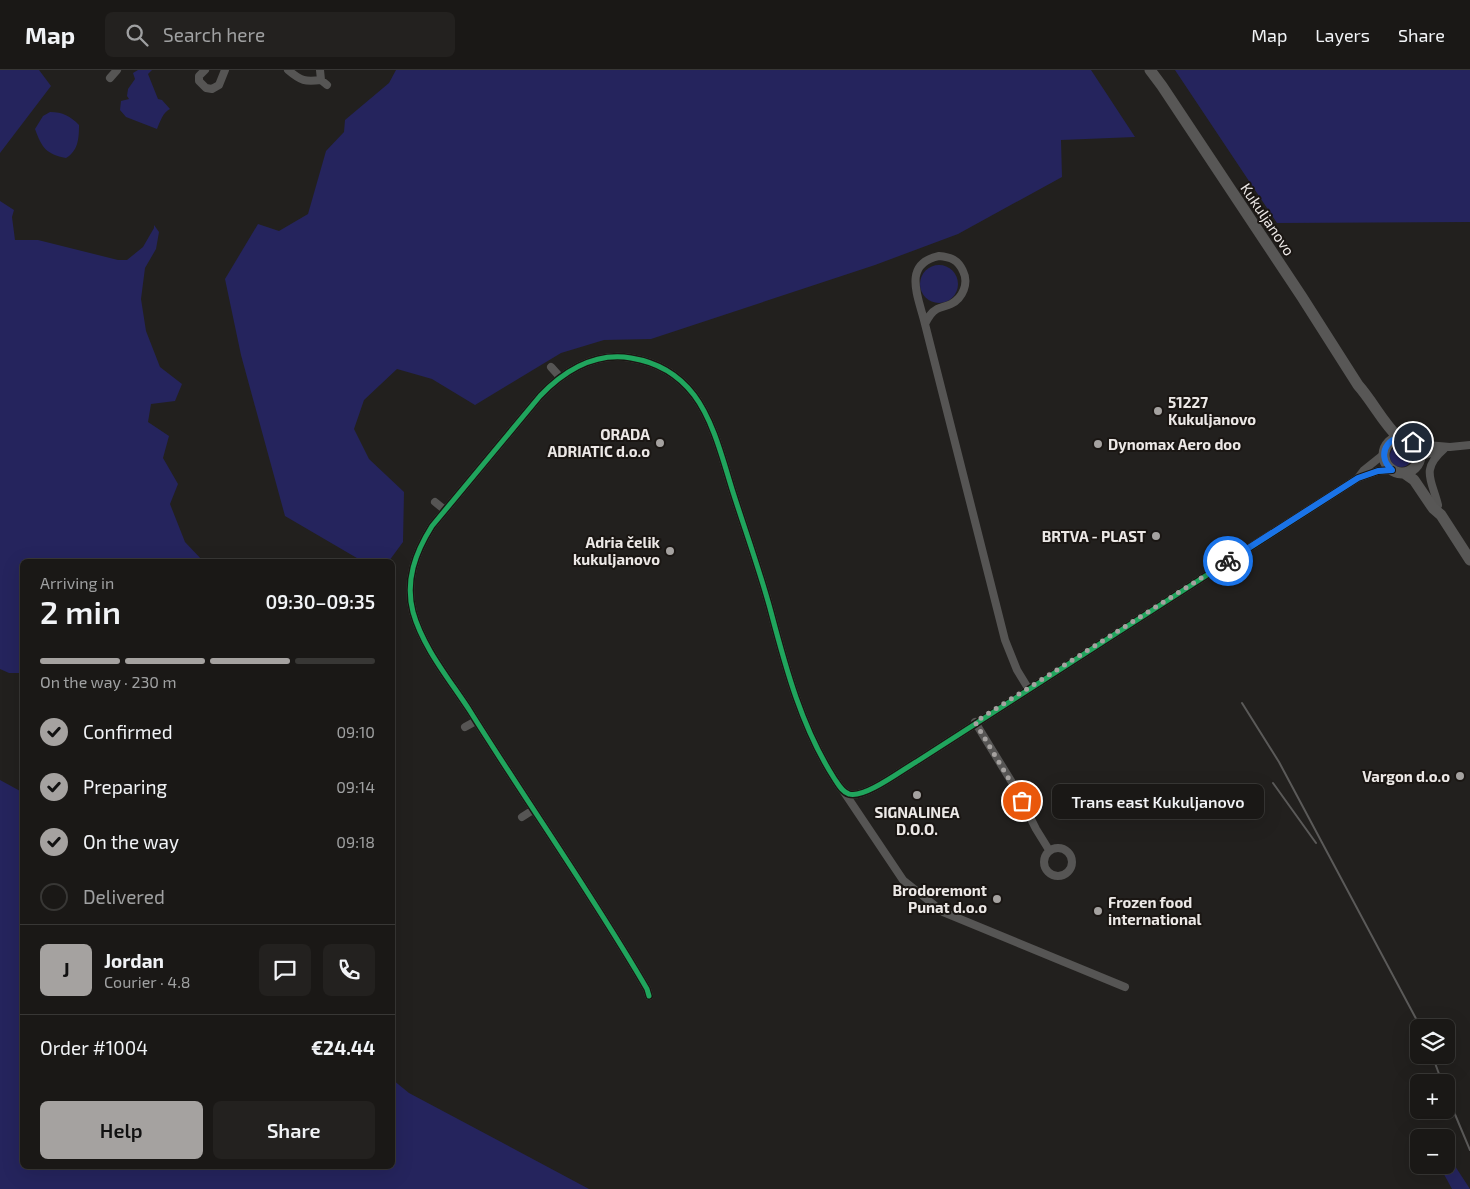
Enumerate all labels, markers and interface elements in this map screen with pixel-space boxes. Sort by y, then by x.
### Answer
search box [105,12,455,57]
text: Map [25,20,75,49]
icon: search [123,21,151,49]
text: Search here [163,23,265,46]
text: Map [1251,24,1287,46]
text: Layers [1315,24,1370,46]
text: Share [1398,24,1445,46]
street label: Kukuljanovo [1236,179,1299,259]
place label: 51227 Kukuljanovo [1168,393,1256,428]
marker: 51227 Kukuljanovo [1152,405,1164,417]
pin [1392,421,1434,463]
place label: ORADA ADRIATIC d.o.o [548,425,650,460]
icon: home [1399,428,1427,456]
place label: Dynomax Aero doo [1108,435,1241,454]
marker: ORADA ADRIATIC d.o.o [654,437,666,449]
marker: Dynomax Aero doo [1092,438,1104,450]
place label: BRTVA - PLAST [1042,527,1146,545]
marker: BRTVA - PLAST [1150,530,1162,542]
place label: Adria čelik kukuljanovo [573,533,661,568]
courier [1203,536,1253,586]
marker: Adria čelik kukuljanovo [664,545,676,557]
icon: bike [1214,547,1242,575]
text: Arriving in [40,573,114,592]
text: 09:30–09:35 [266,590,375,613]
text: 2 min [40,592,121,630]
text: On the way · 230 m [40,672,177,691]
icon: check [40,718,68,746]
text: Confirmed [83,720,173,743]
text: 09:10 [336,722,375,741]
place label: Vargon d.o.o [1362,767,1450,785]
marker: Vargon d.o.o [1454,770,1466,782]
icon: check [40,773,68,801]
text: Preparing [83,775,167,798]
text: 09:14 [336,777,375,796]
pin [1001,780,1043,822]
callout: Trans east Kukuljanovo [1052,784,1264,818]
icon: bag [1008,787,1036,815]
marker: SIGNALINEA D.O.O. [911,789,923,801]
text: Trans east Kukuljanovo [1071,792,1245,811]
place label: SIGNALINEA D.O.O. [874,803,960,838]
icon: check [40,828,68,856]
text: On the way [83,830,179,853]
text: 09:18 [336,832,375,851]
place label: Brodoremont Punat d.o.o [892,881,987,916]
text: Delivered [83,885,165,908]
marker: Brodoremont Punat d.o.o [991,893,1003,905]
place label: Frozen food international [1108,893,1201,928]
marker: Frozen food international [1092,905,1104,917]
button: chat [259,944,311,996]
button: phone [323,944,375,996]
text: Jordan [104,949,164,972]
text: J [62,958,70,981]
text: Courier · 4.8 [104,972,191,991]
map controls [1410,1019,1455,1174]
button: layers [1410,1019,1455,1064]
text: Order #1004 [40,1036,148,1059]
text: €24.44 [311,1036,375,1059]
button: + [1410,1074,1455,1119]
button: Help [40,1101,203,1159]
button: Share [213,1101,375,1159]
button: − [1410,1129,1455,1174]

